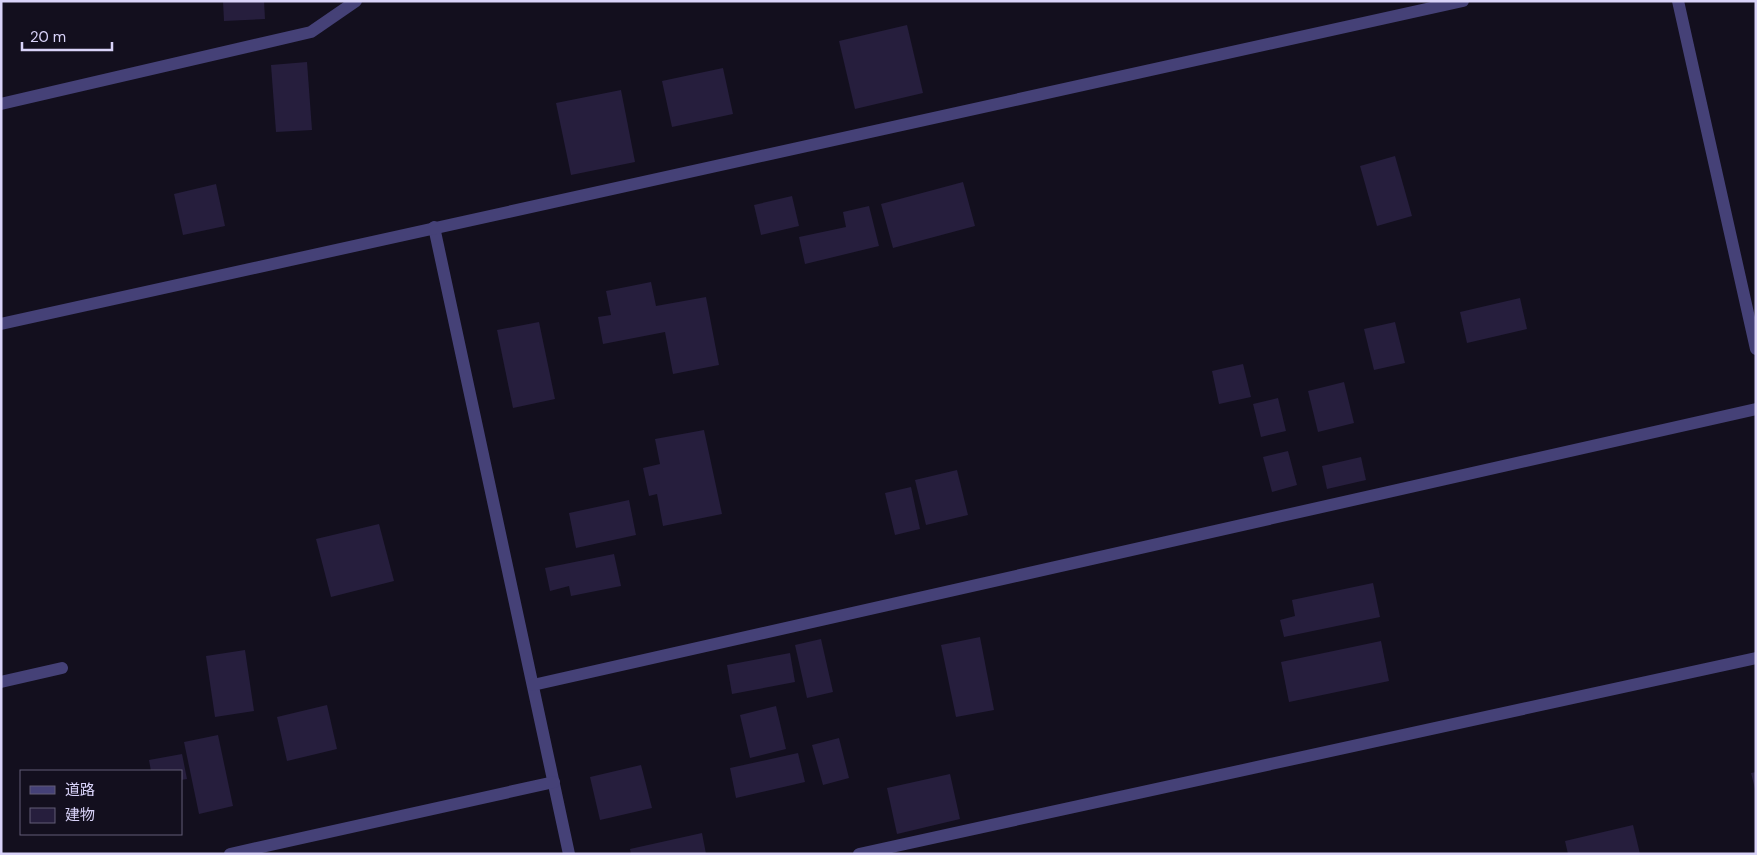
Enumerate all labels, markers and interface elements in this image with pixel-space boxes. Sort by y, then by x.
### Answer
scale bar [22,20,112,52]
text: 20 m [30,27,66,47]
legend [20,770,182,835]
text: 道路 [65,780,95,800]
text: 建物 [65,805,95,825]

